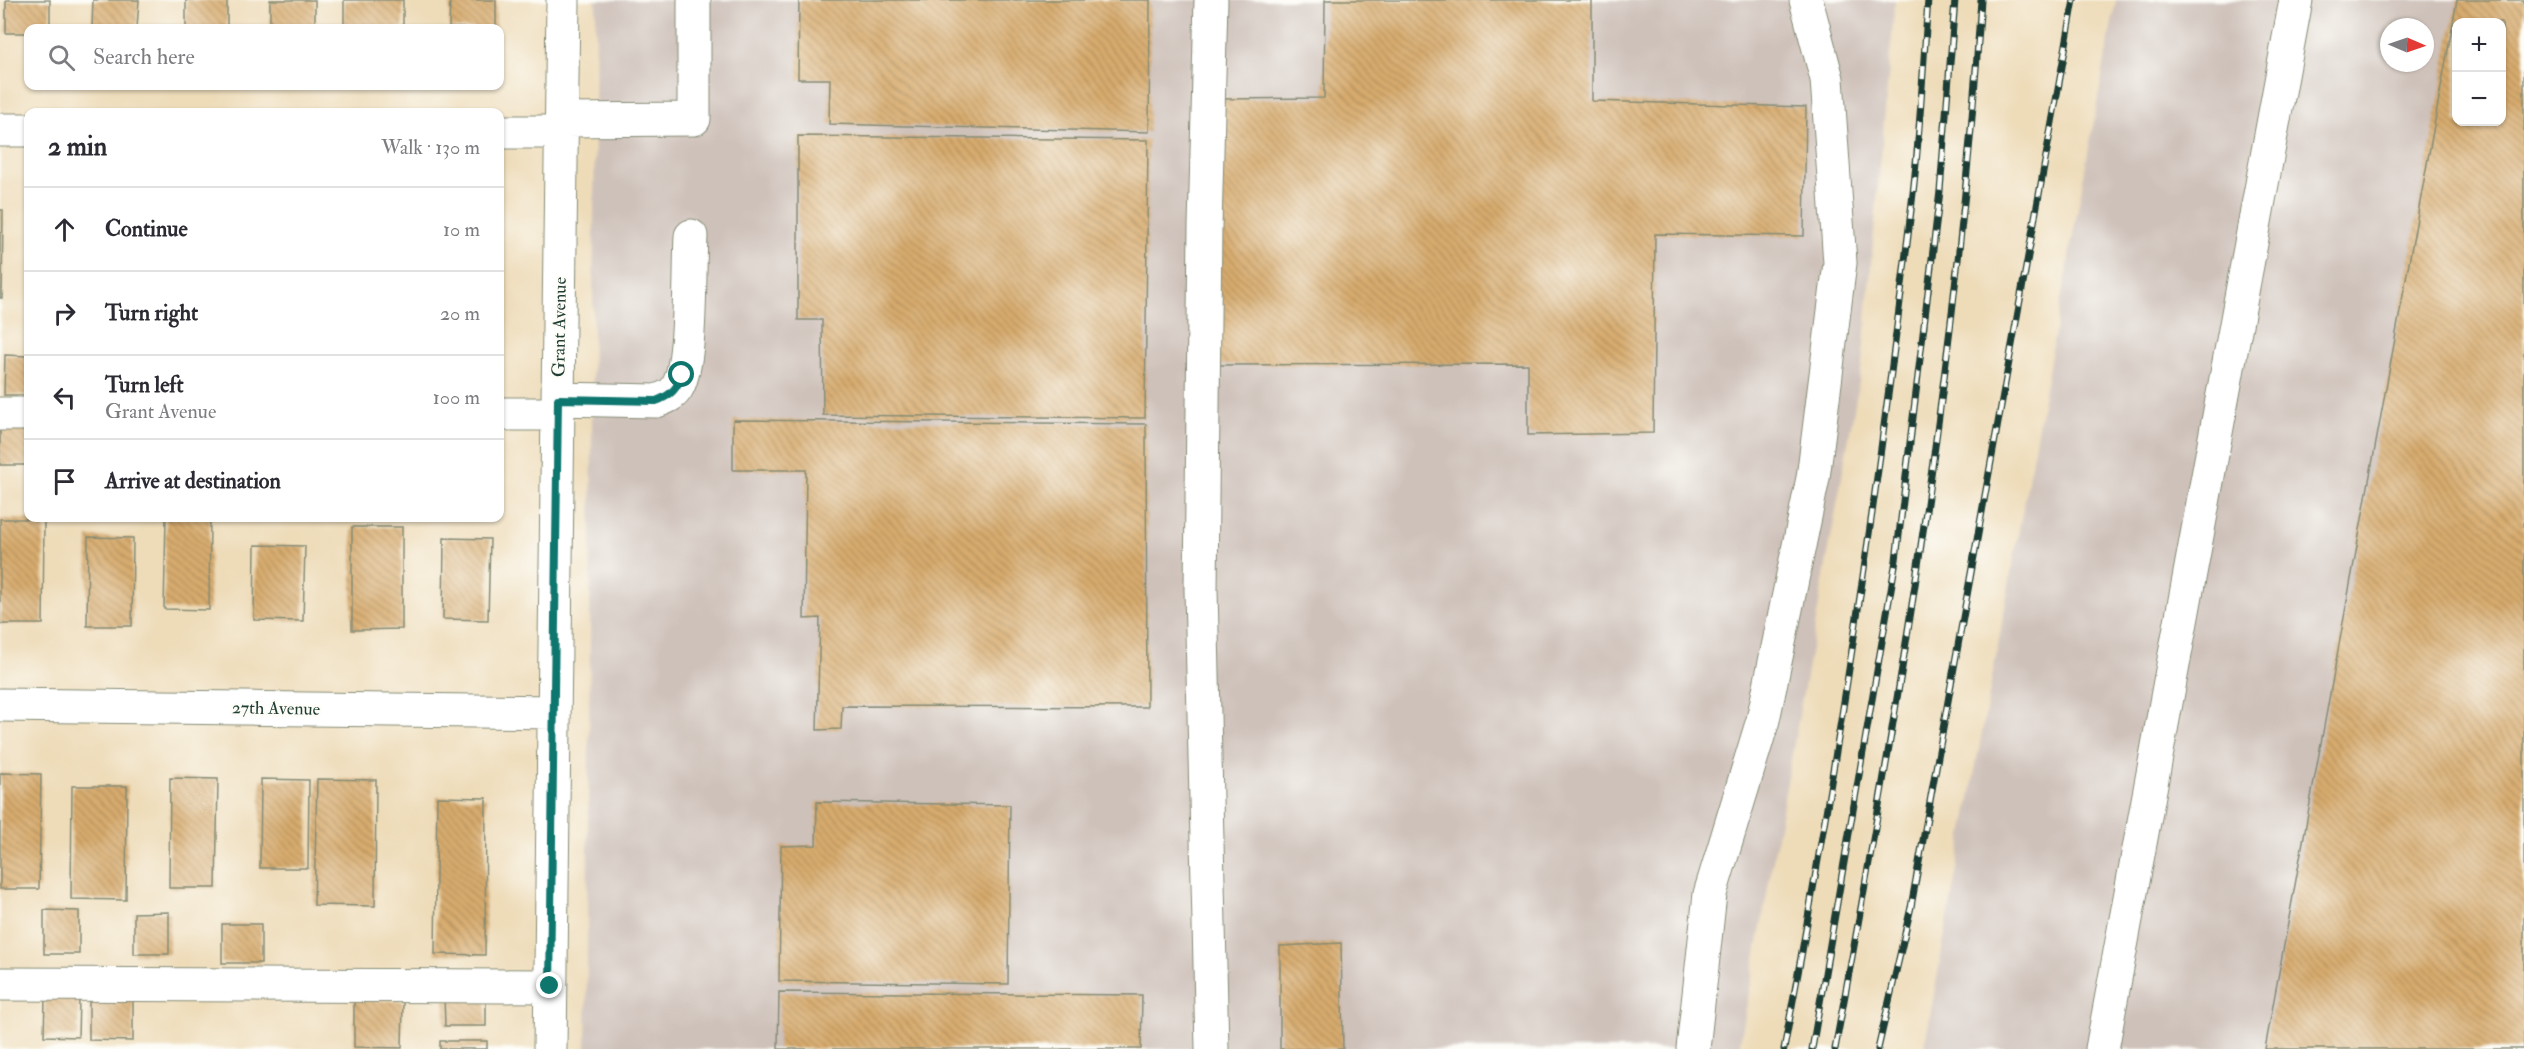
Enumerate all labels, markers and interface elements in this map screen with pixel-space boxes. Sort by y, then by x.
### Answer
north arrow [2380,18,2434,72]
map controls [2452,18,2506,126]
button: + [2452,18,2506,72]
search box [24,24,504,90]
icon: search [45,41,78,74]
text: Search here [93,43,195,71]
button: − [2452,72,2506,126]
text: 2 min [48,131,107,163]
text: Walk · 130 m [381,135,480,160]
icon: ahead [48,213,81,246]
text: Continue [105,215,188,243]
text: 10 m [443,217,480,242]
street label: Grant Avenue [547,276,572,377]
icon: right [48,297,81,330]
text: Turn right [105,299,198,327]
text: 20 m [440,301,480,326]
route start [668,361,694,387]
text: Turn left [105,371,184,399]
icon: left [48,381,81,414]
text: 100 m [433,385,480,410]
text: Grant Avenue [105,399,216,424]
icon: arrive [48,465,81,498]
text: Arrive at destination [105,467,281,495]
street label: 27th Avenue [232,696,321,721]
route end [536,972,562,998]

